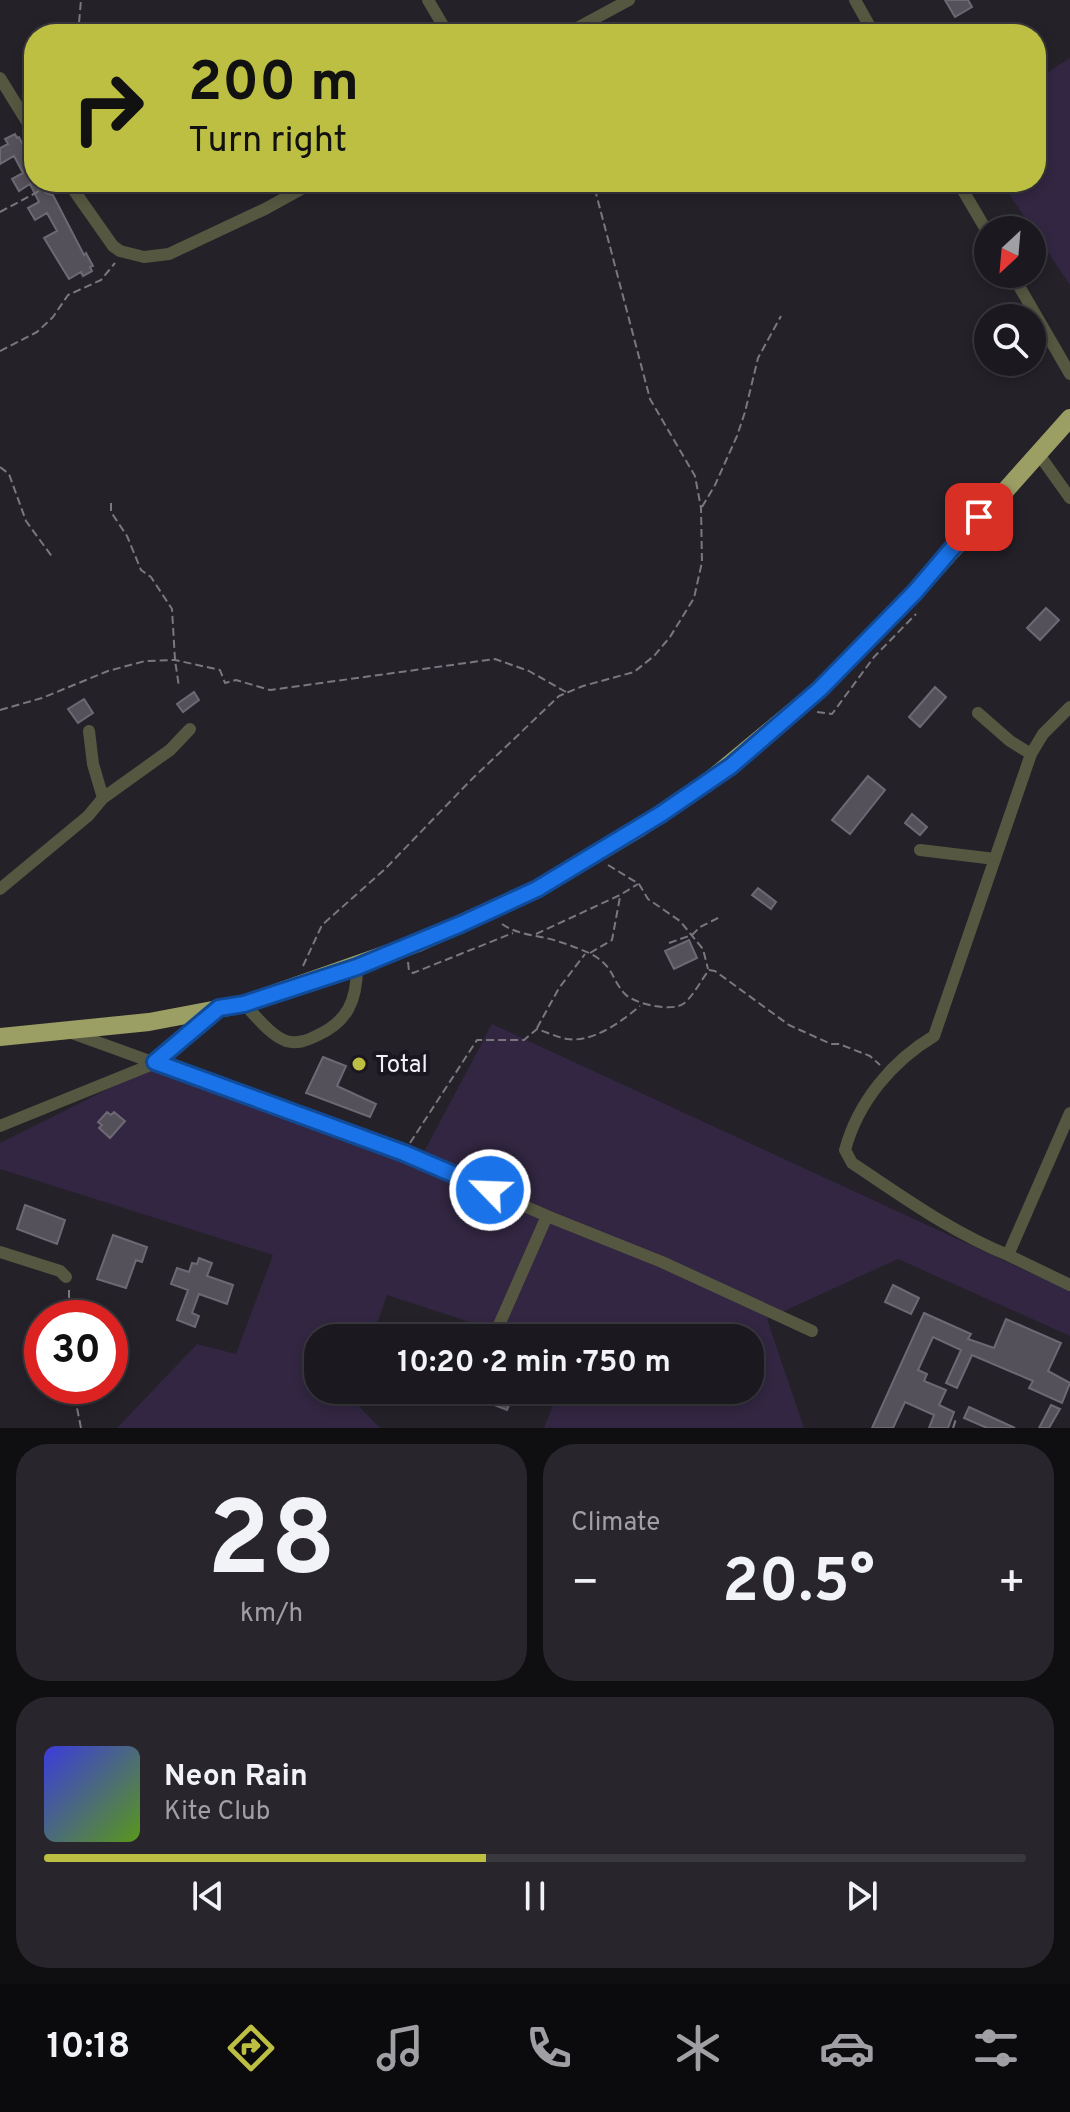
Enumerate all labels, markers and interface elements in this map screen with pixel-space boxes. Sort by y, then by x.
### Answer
text: 200 m [188,50,359,120]
icon: right [56,56,160,160]
text: Turn right [188,119,347,165]
north arrow [974,216,1046,288]
map controls [974,216,1046,376]
button: search [974,304,1046,376]
pin [945,483,1013,551]
icon: arrive [957,495,1001,539]
place label: Total [375,1051,428,1081]
marker: Total [350,1055,368,1073]
position arrow [448,1148,532,1232]
speed limit sign: 30 [24,1300,128,1404]
text: 10:20 · 2 min · 750 m [397,1345,671,1382]
text: 28 [207,1480,336,1612]
text: Climate [571,1507,660,1540]
text: 20.5° [722,1547,875,1623]
text: − [571,1557,599,1613]
text: + [998,1557,1026,1613]
text: km/h [240,1598,303,1631]
text: Neon Rain [164,1759,308,1796]
text: Kite Club [164,1796,270,1829]
icon: previous [186,1874,230,1918]
icon: pause [513,1874,557,1918]
icon: next [840,1874,884,1918]
icon: directions [223,2020,279,2076]
icon: music [372,2020,428,2076]
icon: phone [521,2020,577,2076]
icon: climate [670,2020,726,2076]
icon: car [819,2020,875,2076]
icon: filters [968,2020,1024,2076]
text: 10:18 [46,2025,130,2071]

